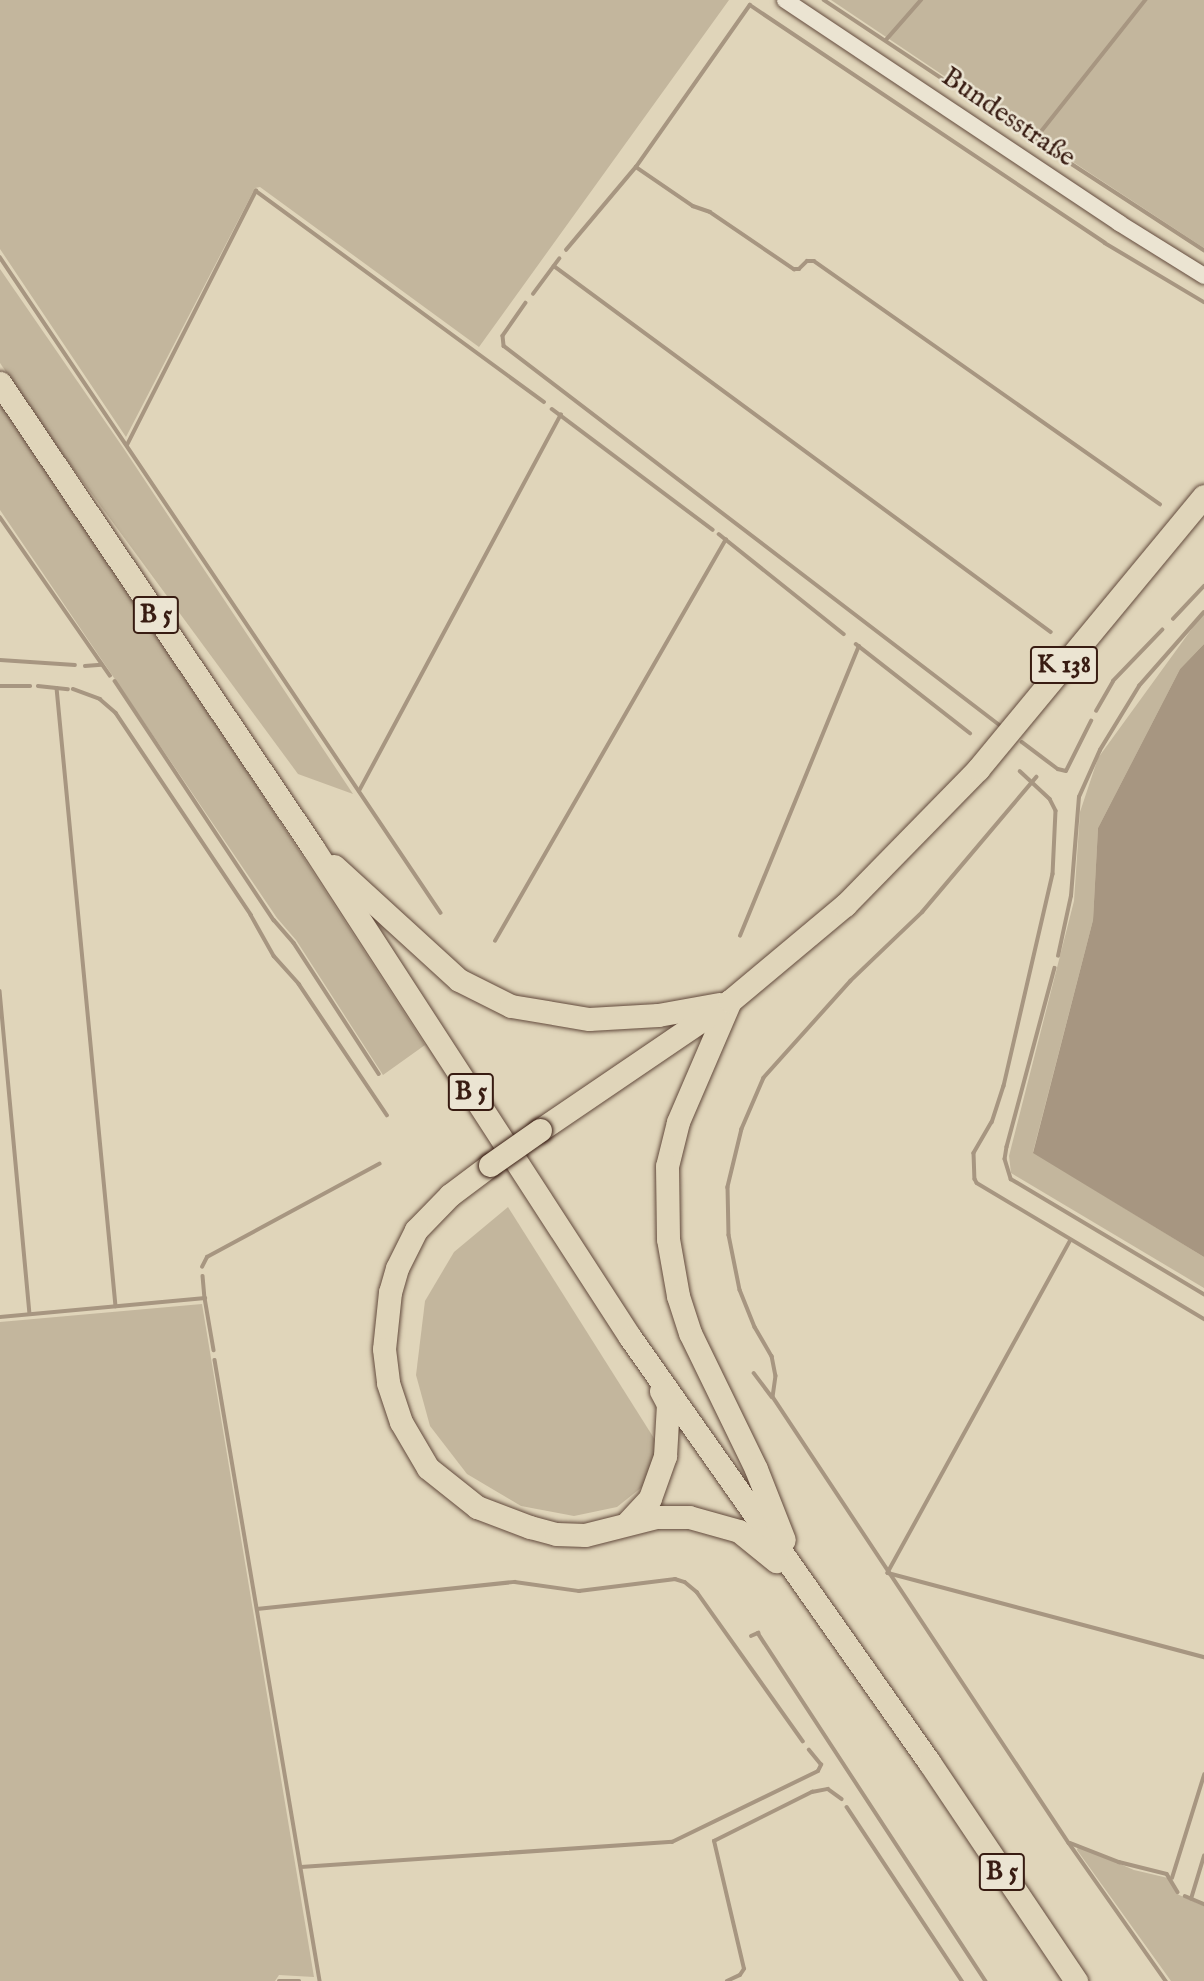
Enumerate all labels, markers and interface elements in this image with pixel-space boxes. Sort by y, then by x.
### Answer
street label: Bundesstraße [934,61,1082,175]
road number: B 5 [132,593,180,638]
road number: K 138 [1029,642,1099,688]
road number: B 5 [447,1070,496,1114]
road number: B 5 [978,1850,1026,1895]

